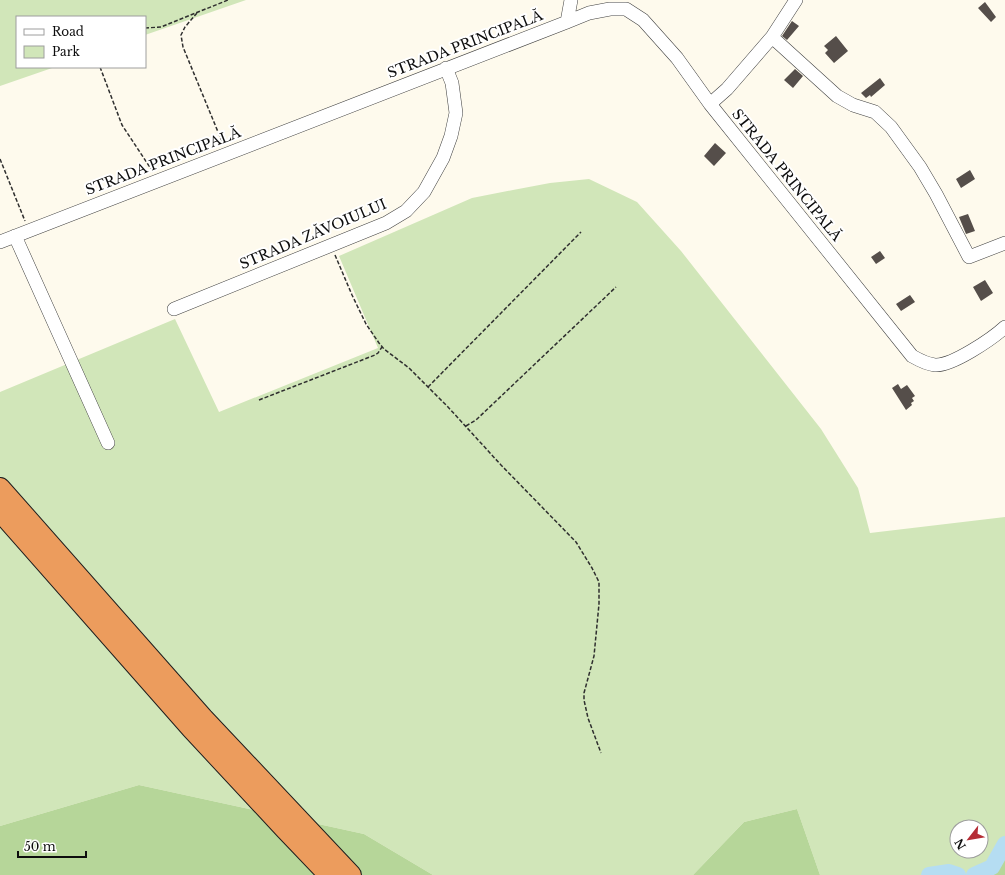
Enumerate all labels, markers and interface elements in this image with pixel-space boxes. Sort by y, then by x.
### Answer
street label: STRADA PRINCIPALĂ [385,6,545,82]
legend [16,16,146,68]
text: Road [52,24,84,39]
text: Park [52,44,80,59]
street label: STRADA PRINCIPALĂ [728,105,846,245]
street label: STRADA PRINCIPALĂ [83,123,243,199]
street label: STRADA ZĂVOIULUI [237,195,389,273]
north arrow [949,819,989,859]
scale bar [18,833,86,859]
text: N [951,836,969,852]
text: 50 m [24,839,56,854]

